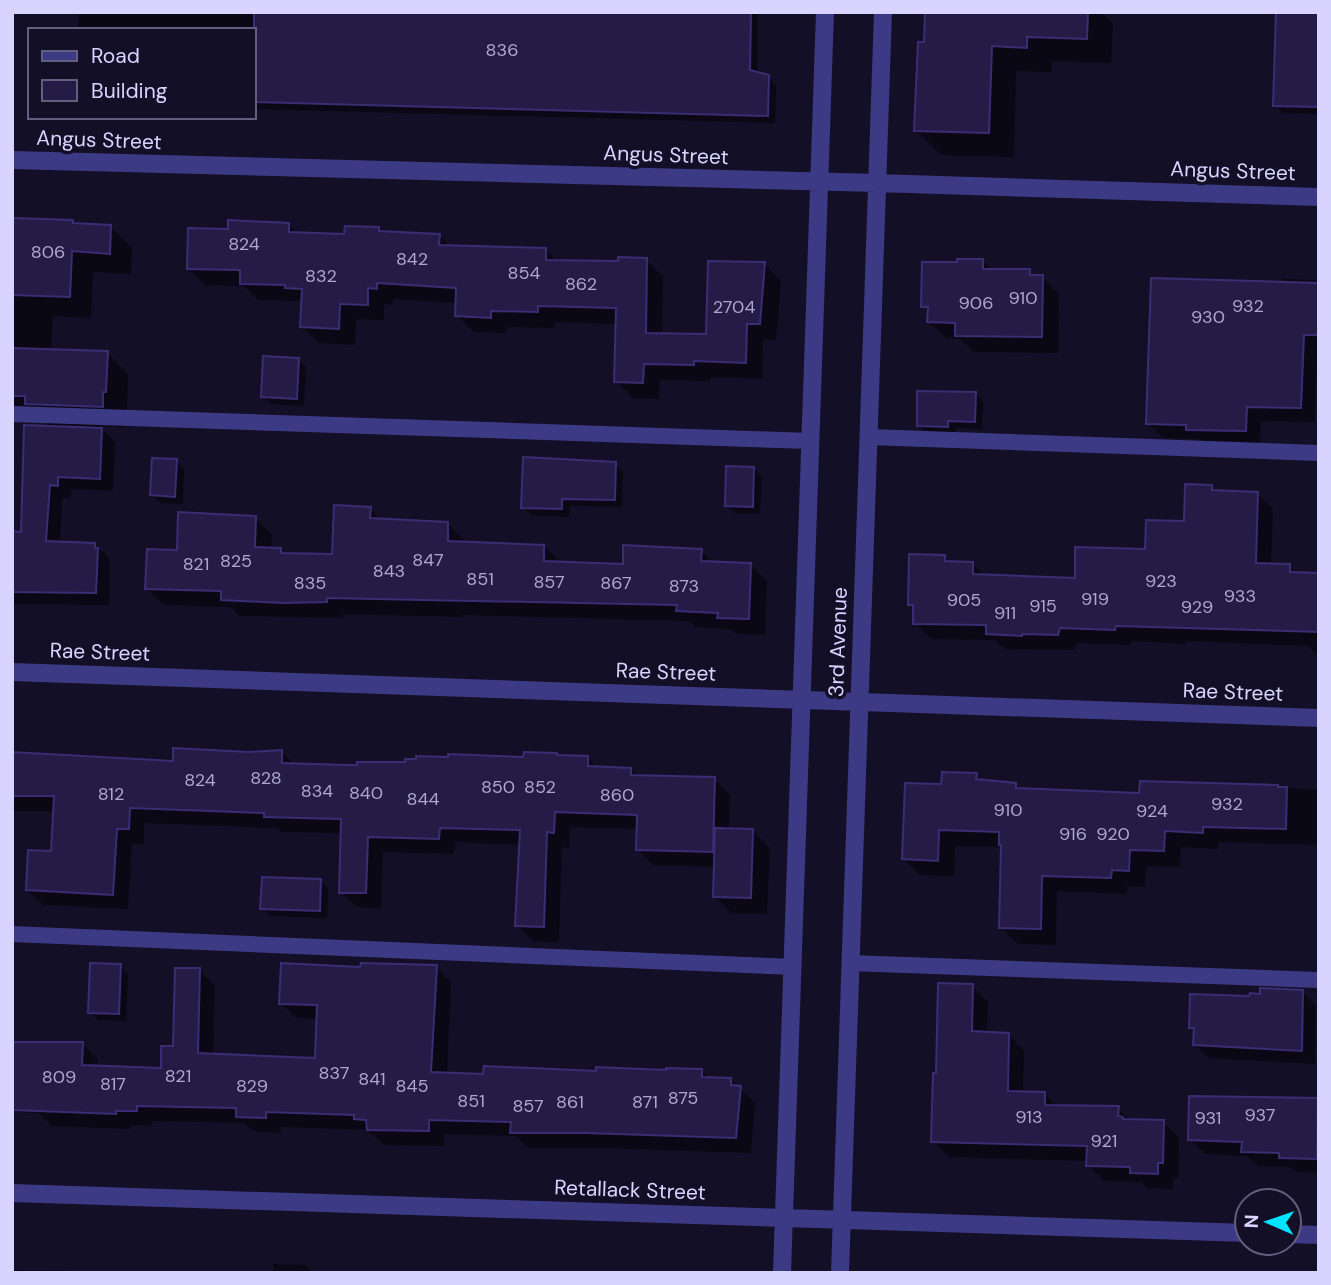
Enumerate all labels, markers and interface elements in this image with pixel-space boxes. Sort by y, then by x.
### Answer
legend [28,28,256,119]
house number: 836 [486,38,518,62]
text: Road [91,42,140,70]
text: Building [91,77,168,105]
street label: Angus Street [36,124,162,156]
street label: Angus Street [603,139,729,171]
street label: Angus Street [1170,155,1296,187]
house number: 824 [228,232,260,256]
house number: 806 [31,240,65,264]
house number: 842 [396,247,428,271]
house number: 854 [508,261,540,285]
house number: 832 [305,264,337,288]
house number: 862 [565,272,597,296]
house number: 910 [1009,286,1037,310]
house number: 906 [959,291,993,315]
house number: 932 [1232,294,1264,318]
house number: 2704 [713,295,755,319]
house number: 930 [1191,305,1225,329]
house number: 847 [412,548,444,572]
house number: 825 [220,549,252,573]
house number: 821 [183,552,209,576]
house number: 843 [373,559,405,583]
house number: 851 [466,567,494,591]
house number: 923 [1145,569,1177,593]
house number: 857 [533,570,565,594]
house number: 835 [294,571,326,595]
house number: 867 [600,571,632,595]
house number: 873 [669,574,699,598]
house number: 933 [1224,584,1256,608]
street label: 3rd Avenue [822,587,854,697]
house number: 919 [1081,587,1109,611]
house number: 905 [947,588,981,612]
house number: 915 [1029,594,1057,618]
house number: 929 [1181,595,1213,619]
house number: 911 [994,601,1016,625]
street label: Rae Street [49,636,151,668]
street label: Rae Street [615,656,717,688]
street label: Rae Street [1182,676,1284,708]
house number: 828 [250,766,282,790]
house number: 824 [184,768,216,792]
house number: 850 [481,775,515,799]
house number: 852 [524,775,556,799]
house number: 834 [301,779,333,803]
house number: 840 [349,781,383,805]
house number: 812 [98,782,124,806]
house number: 860 [600,783,634,807]
house number: 844 [407,787,439,811]
house number: 932 [1211,792,1243,816]
house number: 910 [994,798,1022,822]
house number: 924 [1136,799,1168,823]
house number: 916 [1059,822,1087,846]
house number: 920 [1096,822,1130,846]
house number: 837 [319,1061,349,1085]
house number: 821 [165,1064,191,1088]
house number: 809 [42,1065,76,1089]
house number: 841 [358,1067,386,1091]
house number: 817 [100,1072,126,1096]
house number: 829 [236,1074,268,1098]
house number: 845 [396,1074,428,1098]
house number: 875 [668,1086,698,1110]
house number: 851 [457,1089,485,1113]
house number: 861 [556,1090,584,1114]
house number: 871 [632,1090,658,1114]
house number: 857 [512,1094,544,1118]
house number: 937 [1245,1103,1275,1127]
house number: 913 [1015,1105,1043,1129]
house number: 931 [1195,1106,1221,1130]
house number: 921 [1091,1129,1117,1153]
street label: Retallack Street [554,1173,706,1207]
north arrow [1233,1187,1303,1257]
text: N [1239,1214,1264,1229]

